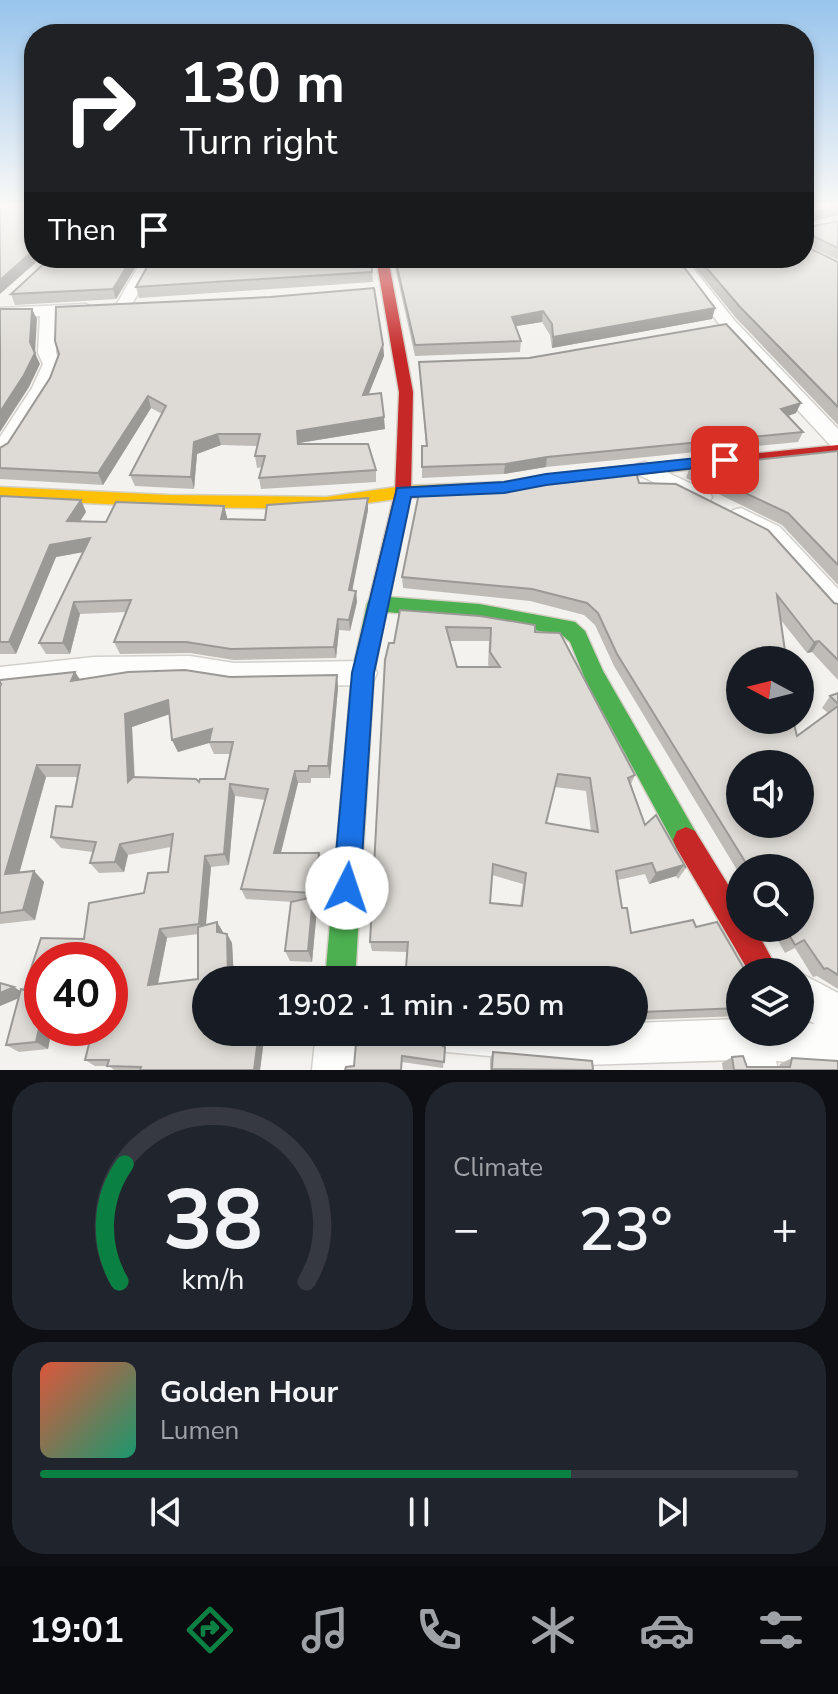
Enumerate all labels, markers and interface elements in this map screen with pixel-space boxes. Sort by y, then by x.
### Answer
text: 130 m [180,45,345,122]
icon: right [48,56,152,160]
text: Turn right [180,118,337,167]
icon: arrive [132,208,176,252]
text: Then [48,210,116,251]
pin [691,426,759,494]
icon: arrive [703,438,747,482]
north arrow [726,646,814,734]
map controls [726,646,814,1046]
button: sound [726,750,814,838]
position arrow [305,846,389,930]
button: search [726,854,814,942]
speed limit sign: 40 [24,942,128,1046]
button: layers [726,958,814,1046]
text: 19:02 · 1 min · 250 m [275,985,565,1026]
text: Climate [453,1150,543,1185]
text: 38 [163,1164,262,1277]
text: 23° [578,1189,673,1271]
text: − [453,1200,479,1260]
text: + [772,1200,798,1260]
text: km/h [181,1260,244,1299]
text: Golden Hour [160,1372,338,1413]
text: Lumen [160,1413,239,1448]
icon: previous [144,1490,188,1534]
icon: pause [397,1490,441,1534]
icon: next [650,1490,694,1534]
icon: directions [182,1602,238,1658]
icon: music [297,1602,353,1658]
icon: phone [411,1602,467,1658]
icon: climate [525,1602,581,1658]
icon: car [639,1602,695,1658]
icon: filters [753,1602,809,1658]
text: 19:01 [29,1606,124,1655]

